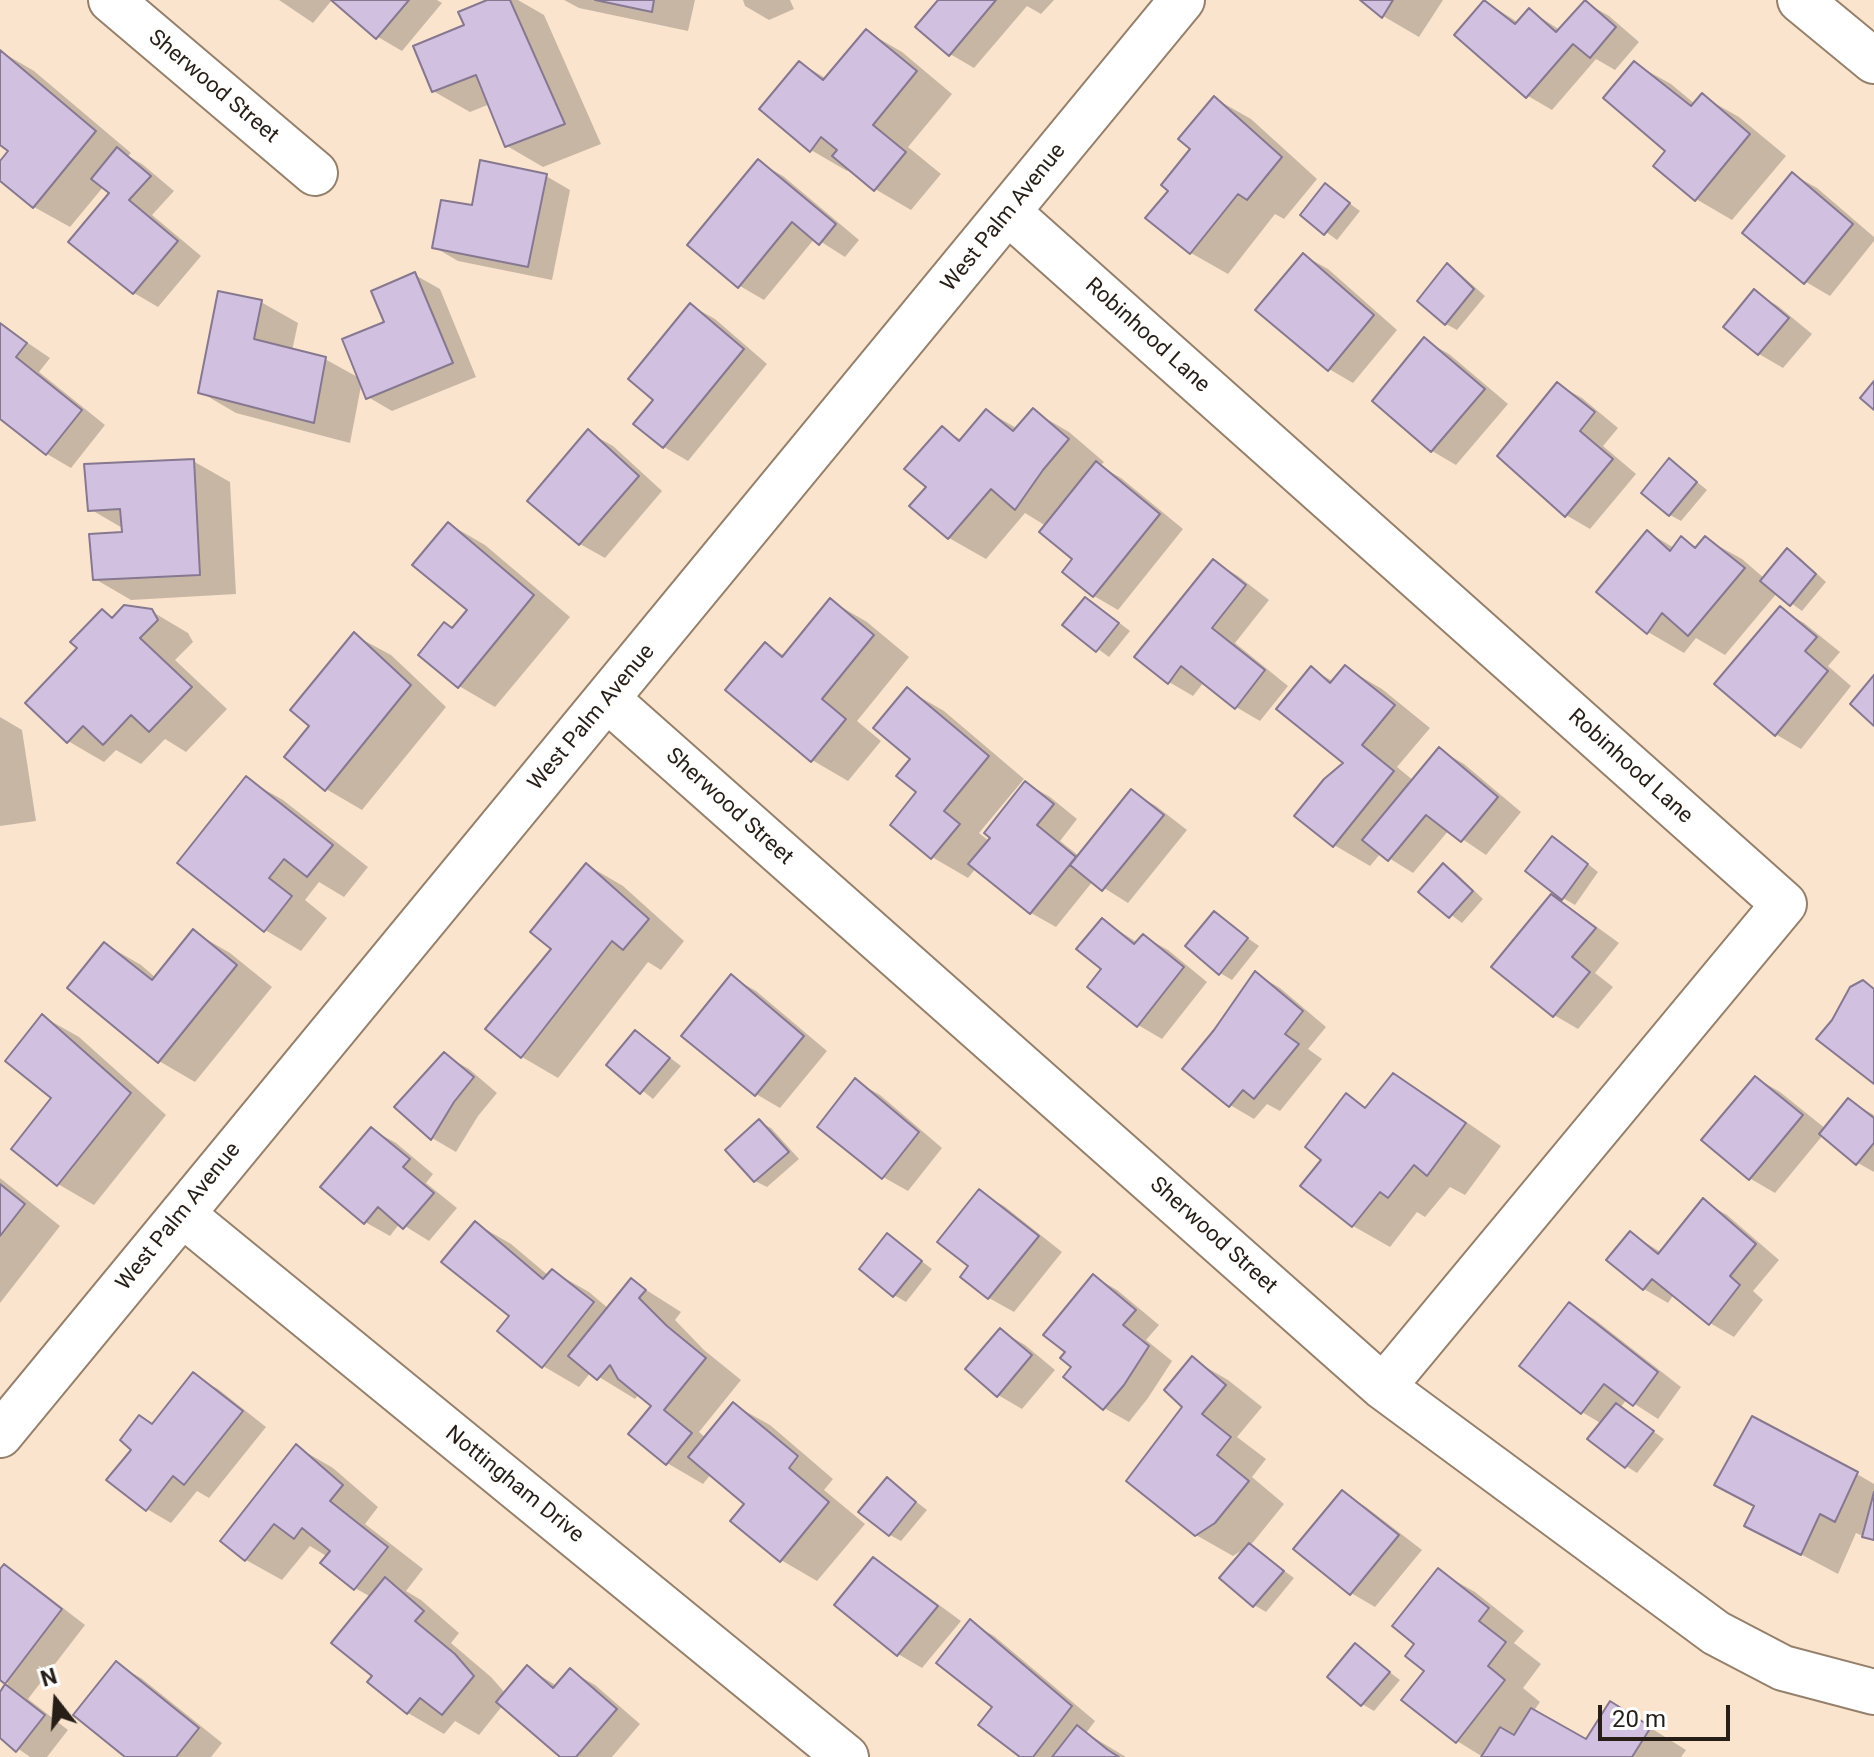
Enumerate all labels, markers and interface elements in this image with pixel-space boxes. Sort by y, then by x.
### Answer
street label: Sherwood Street [142,25,284,149]
street label: West Palm Avenue [936,139,1072,297]
street label: Robinhood Lane [1079,273,1215,399]
street label: West Palm Avenue [523,640,661,796]
street label: Robinhood Lane [1562,704,1698,830]
street label: Sherwood Street [660,743,798,871]
street label: West Palm Avenue [111,1138,247,1296]
street label: Sherwood Street [1144,1172,1282,1300]
street label: Nottingham Drive [439,1421,589,1549]
north arrow [16,1661,96,1741]
text: N [38,1663,60,1692]
scale bar [1602,1689,1734,1739]
text: 20 m [1612,1705,1666,1733]

